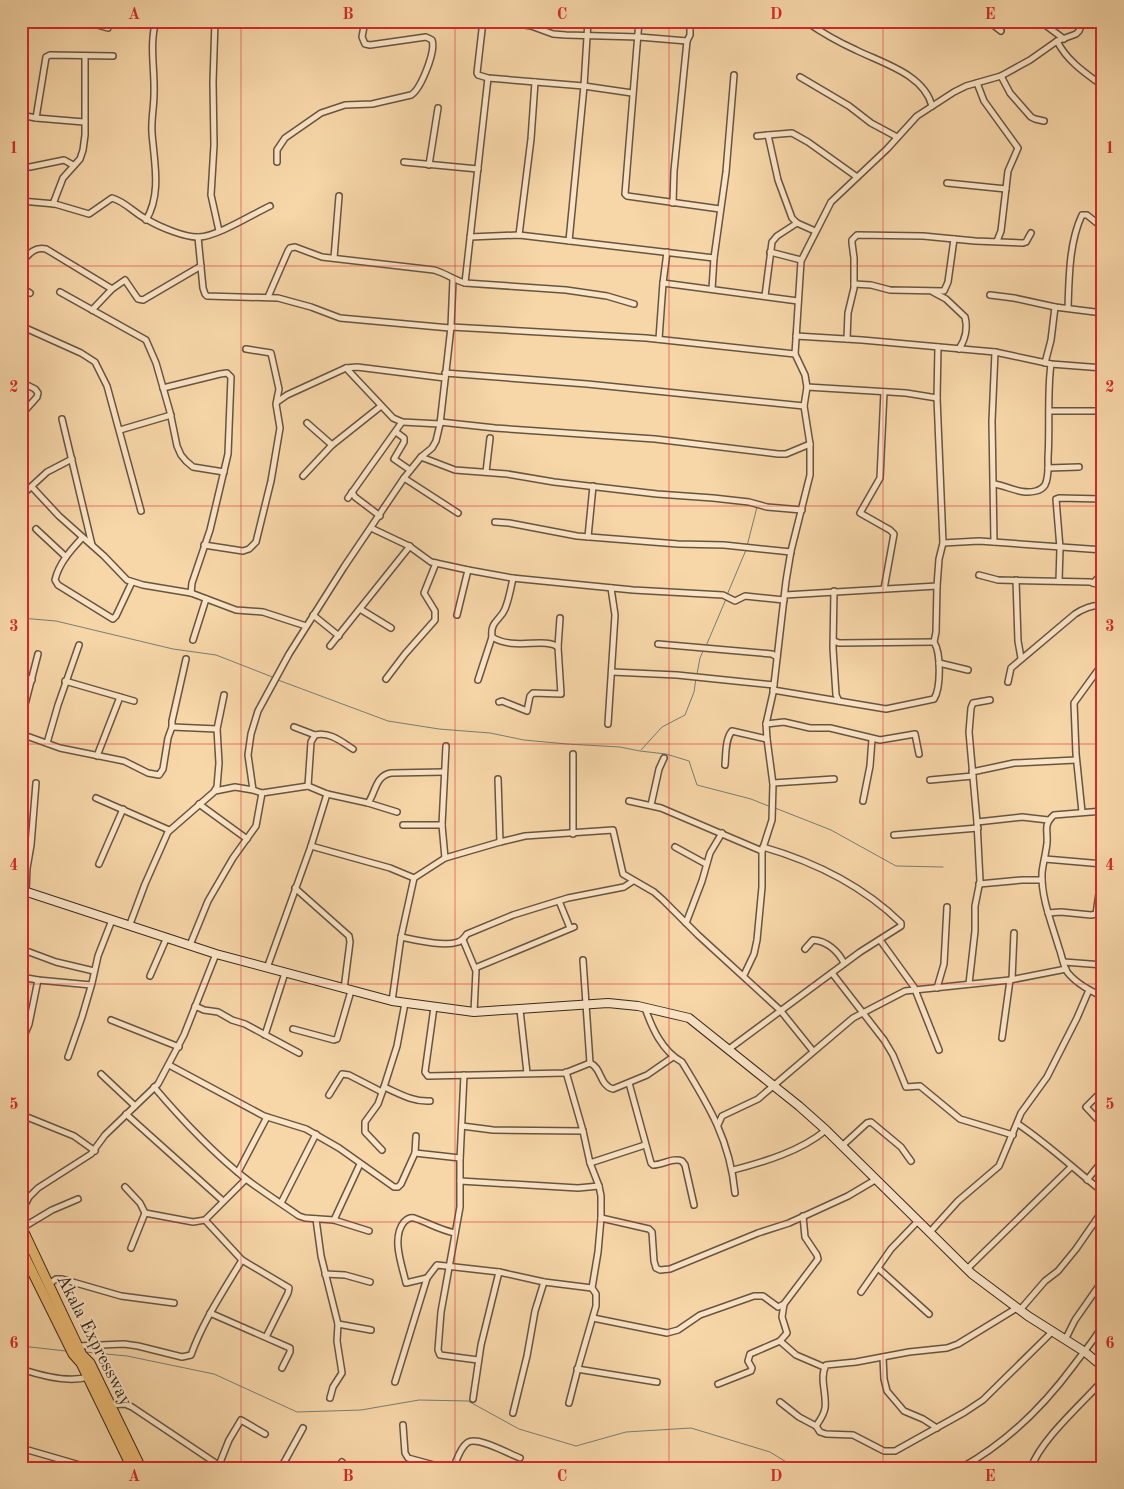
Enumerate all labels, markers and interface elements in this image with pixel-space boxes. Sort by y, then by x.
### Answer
text: A [128,7,140,23]
text: B [342,7,354,23]
text: C [557,7,567,23]
text: D [770,7,782,23]
text: E [984,7,996,23]
text: 1 [9,141,19,157]
text: 1 [1105,141,1115,157]
text: 2 [9,380,19,396]
text: 2 [1105,380,1115,396]
text: 3 [9,619,19,635]
text: 3 [1105,619,1115,635]
text: 4 [9,858,19,874]
text: 4 [1105,858,1115,874]
text: 5 [9,1097,19,1113]
text: 5 [1105,1097,1115,1113]
street label: Akala Expressway [53,1272,135,1409]
text: 6 [9,1336,19,1352]
text: 6 [1105,1336,1115,1352]
text: A [128,1469,140,1485]
text: B [342,1469,354,1485]
text: C [557,1469,567,1485]
text: D [770,1469,782,1485]
text: E [984,1469,996,1485]

